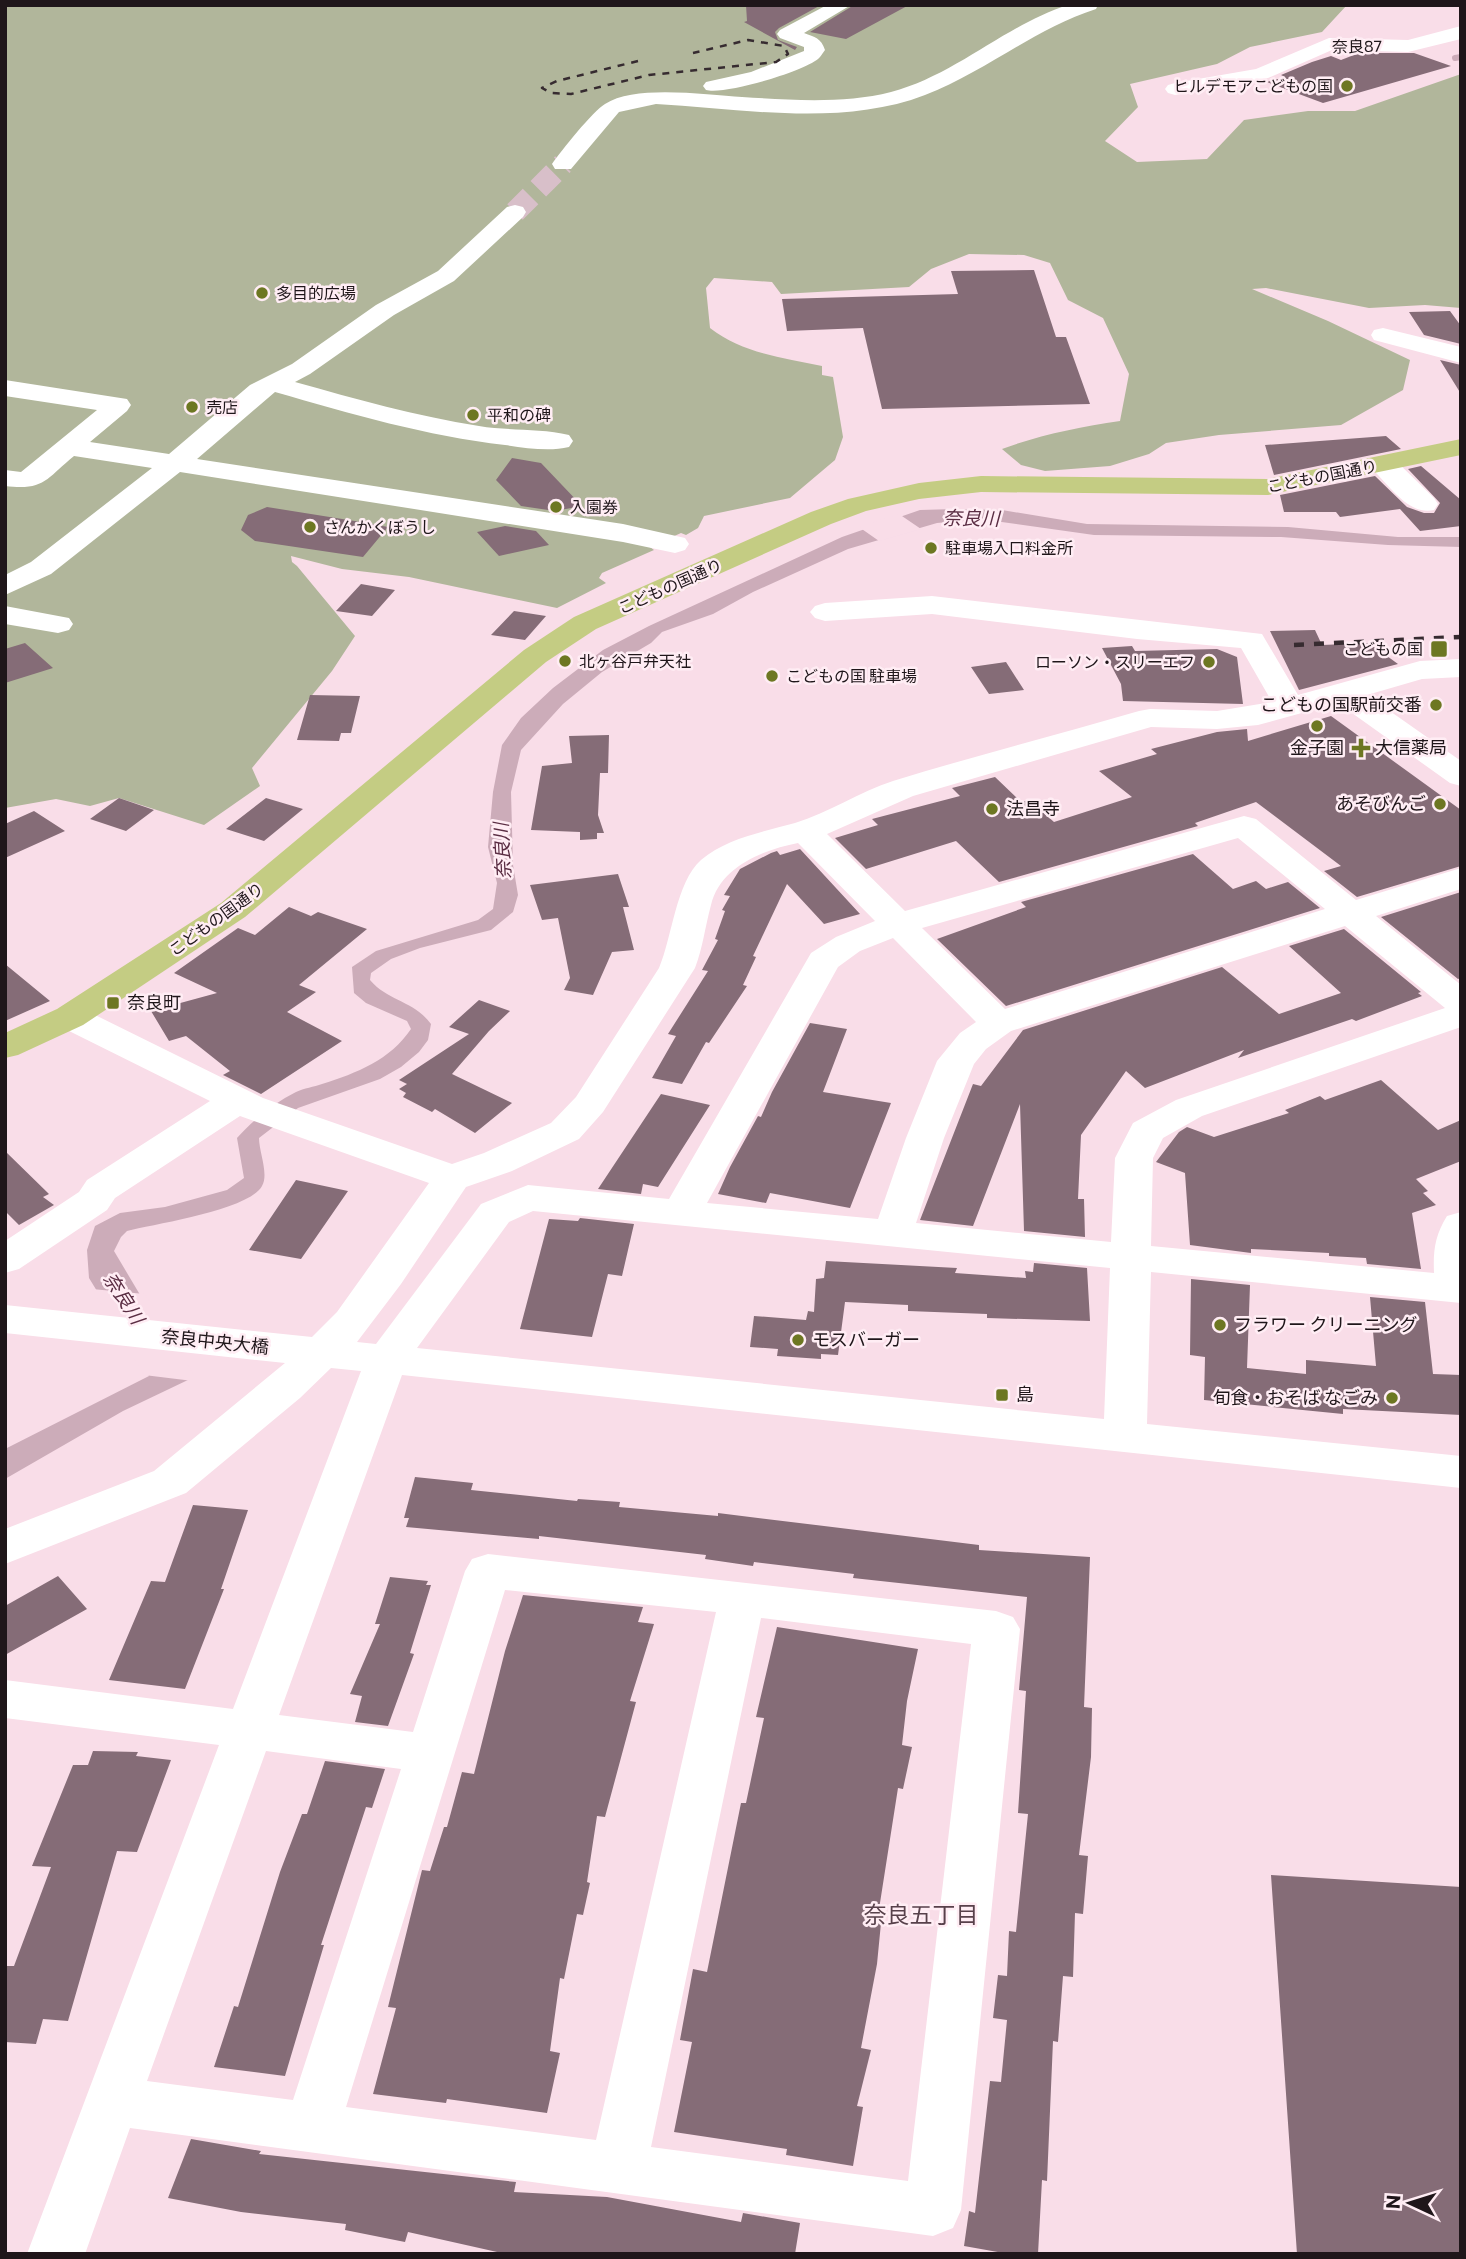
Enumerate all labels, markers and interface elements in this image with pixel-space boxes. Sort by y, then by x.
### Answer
street label: 奈良87 [1332,36,1382,55]
place label: ヒルデモアこどもの国 [1173,76,1333,95]
marker: ヒルデモアこどもの国 [1339,78,1355,94]
place label: 多目的広場 [276,283,356,302]
marker: 多目的広場 [254,285,270,301]
place label: 売店 [206,397,238,416]
marker: 売店 [184,399,200,415]
place label: 平和の碑 [487,405,551,424]
marker: 平和の碑 [465,407,481,423]
street label: こどもの国通り [1265,455,1379,496]
place label: 入園券 [570,497,618,516]
marker: 入園券 [548,499,564,515]
water label: 奈良川 [942,506,1002,530]
place label: さんかくぼうし [324,517,436,536]
marker: さんかくぼうし [302,519,318,535]
place label: 駐車場入口料金所 [945,538,1073,557]
marker: 駐車場入口料金所 [923,540,939,556]
street label: こどもの国通り [615,554,725,617]
place label: こどもの国 [1343,639,1423,658]
marker: こどもの国 [1429,639,1449,659]
place label: 北ヶ谷戸弁天社 [579,651,691,670]
place label: ローソン・スリーエフ [1035,652,1195,671]
marker: 北ヶ谷戸弁天社 [557,653,573,669]
marker: ローソン・スリーエフ [1201,654,1217,670]
place label: こどもの国 駐車場 [786,666,917,685]
marker: こどもの国 駐車場 [764,668,780,684]
place label: こどもの国駅前交番 [1260,693,1422,715]
marker: こどもの国駅前交番 [1428,697,1444,713]
marker: 金子園 [1309,718,1325,734]
place label: 金子園 [1290,736,1344,758]
place label: 大信薬局 [1375,736,1447,758]
marker: 大信薬局 [1353,740,1369,756]
place label: あそびんご [1336,792,1426,814]
marker: あそびんご [1432,796,1448,812]
place label: 法昌寺 [1006,797,1060,819]
marker: 法昌寺 [984,801,1000,817]
water label: 奈良川 [488,820,514,880]
street label: こどもの国通り [165,878,267,959]
place label: 奈良町 [127,991,181,1013]
marker: 奈良町 [105,995,121,1011]
water label: 奈良川 [99,1268,151,1330]
place label: フラワー クリーニング [1234,1313,1417,1335]
marker: フラワー クリーニング [1212,1317,1228,1333]
street label: 奈良中央大橋 [160,1324,270,1358]
place label: モスバーガー [812,1328,920,1350]
marker: モスバーガー [790,1332,806,1348]
place label: 島 [1016,1383,1034,1405]
place label: 旬食・おそば なごみ [1213,1386,1378,1408]
marker: 島 [994,1387,1010,1403]
marker: 旬食・おそば なごみ [1384,1390,1400,1406]
district label: 奈良五丁目 [864,1900,979,1928]
north arrow [1375,2168,1445,2238]
text: N [1381,2194,1405,2210]

